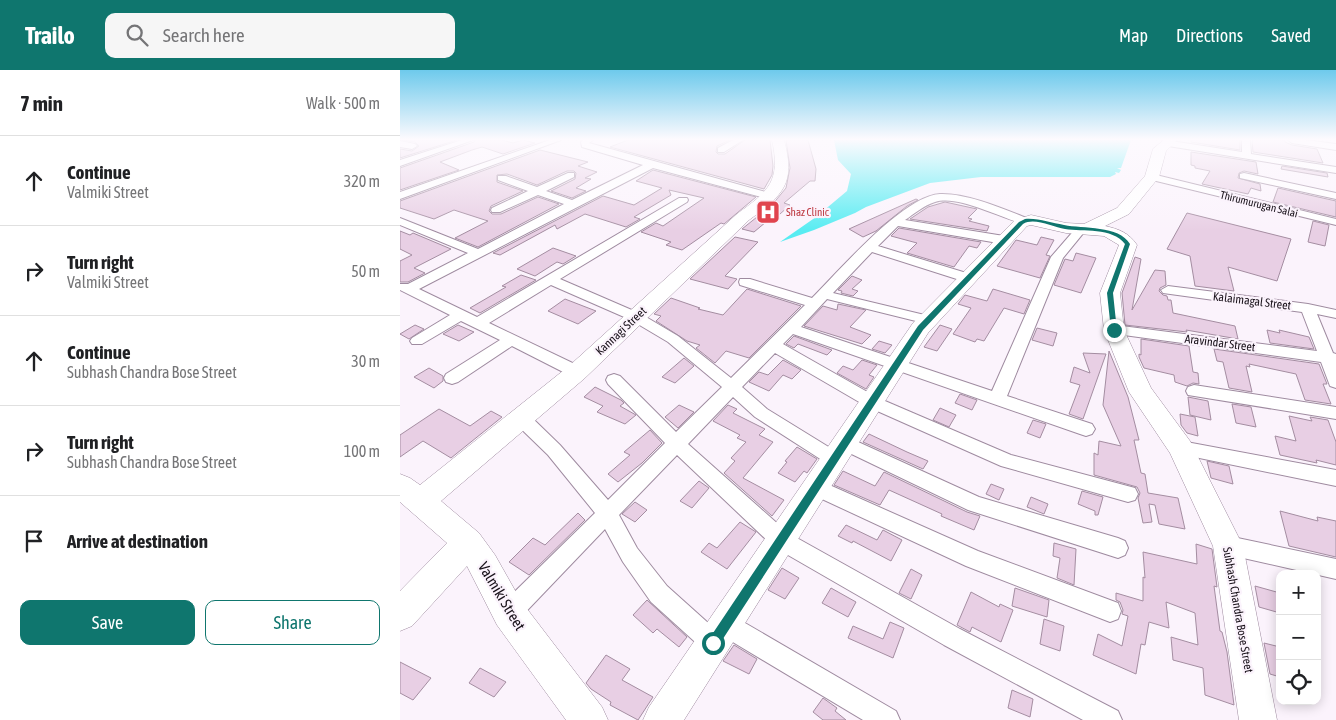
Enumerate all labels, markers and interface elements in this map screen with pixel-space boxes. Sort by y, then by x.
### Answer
search box [105,13,455,58]
icon: search [123,21,151,49]
text: Trailo [25,22,75,49]
text: Search here [163,24,245,46]
text: Map [1119,25,1148,46]
text: Directions [1176,25,1243,46]
text: Saved [1271,25,1311,46]
text: 7 min [20,91,63,115]
text: Walk · 500 m [306,94,380,112]
text: Continue [67,161,131,183]
icon: ahead [20,167,48,195]
text: 320 m [344,172,380,190]
text: Valmiki Street [67,183,149,201]
street label: Thirumurugan Salai [1219,189,1299,219]
hospital icon: Shaz Clinic [755,199,781,225]
place label: Shaz Clinic [786,206,830,218]
text: Turn right [67,251,134,273]
icon: right [20,257,48,285]
text: 50 m [351,262,380,280]
text: Valmiki Street [67,273,149,291]
street label: Kalaimagal Street [1212,289,1292,313]
street label: Kannagi Street [593,304,650,358]
route end [1103,319,1126,342]
street label: Aravindar Street [1184,332,1257,354]
text: Continue [67,341,131,363]
icon: ahead [20,347,48,375]
text: 30 m [351,352,380,370]
text: Subhash Chandra Bose Street [67,363,237,381]
text: Turn right [67,431,134,453]
icon: right [20,437,48,465]
text: 100 m [344,442,380,460]
text: Subhash Chandra Bose Street [67,453,237,471]
icon: arrive [20,527,48,555]
text: Arrive at destination [67,530,208,552]
street label: Subhash Chandra Bose Street [1220,546,1256,674]
street label: Valmiki Street [475,559,529,633]
map controls [1276,570,1321,705]
button: + [1276,570,1321,615]
button: Save [20,600,195,645]
button: Share [205,600,380,645]
button: − [1276,615,1321,660]
route start [702,632,725,655]
button: locate [1276,660,1321,705]

